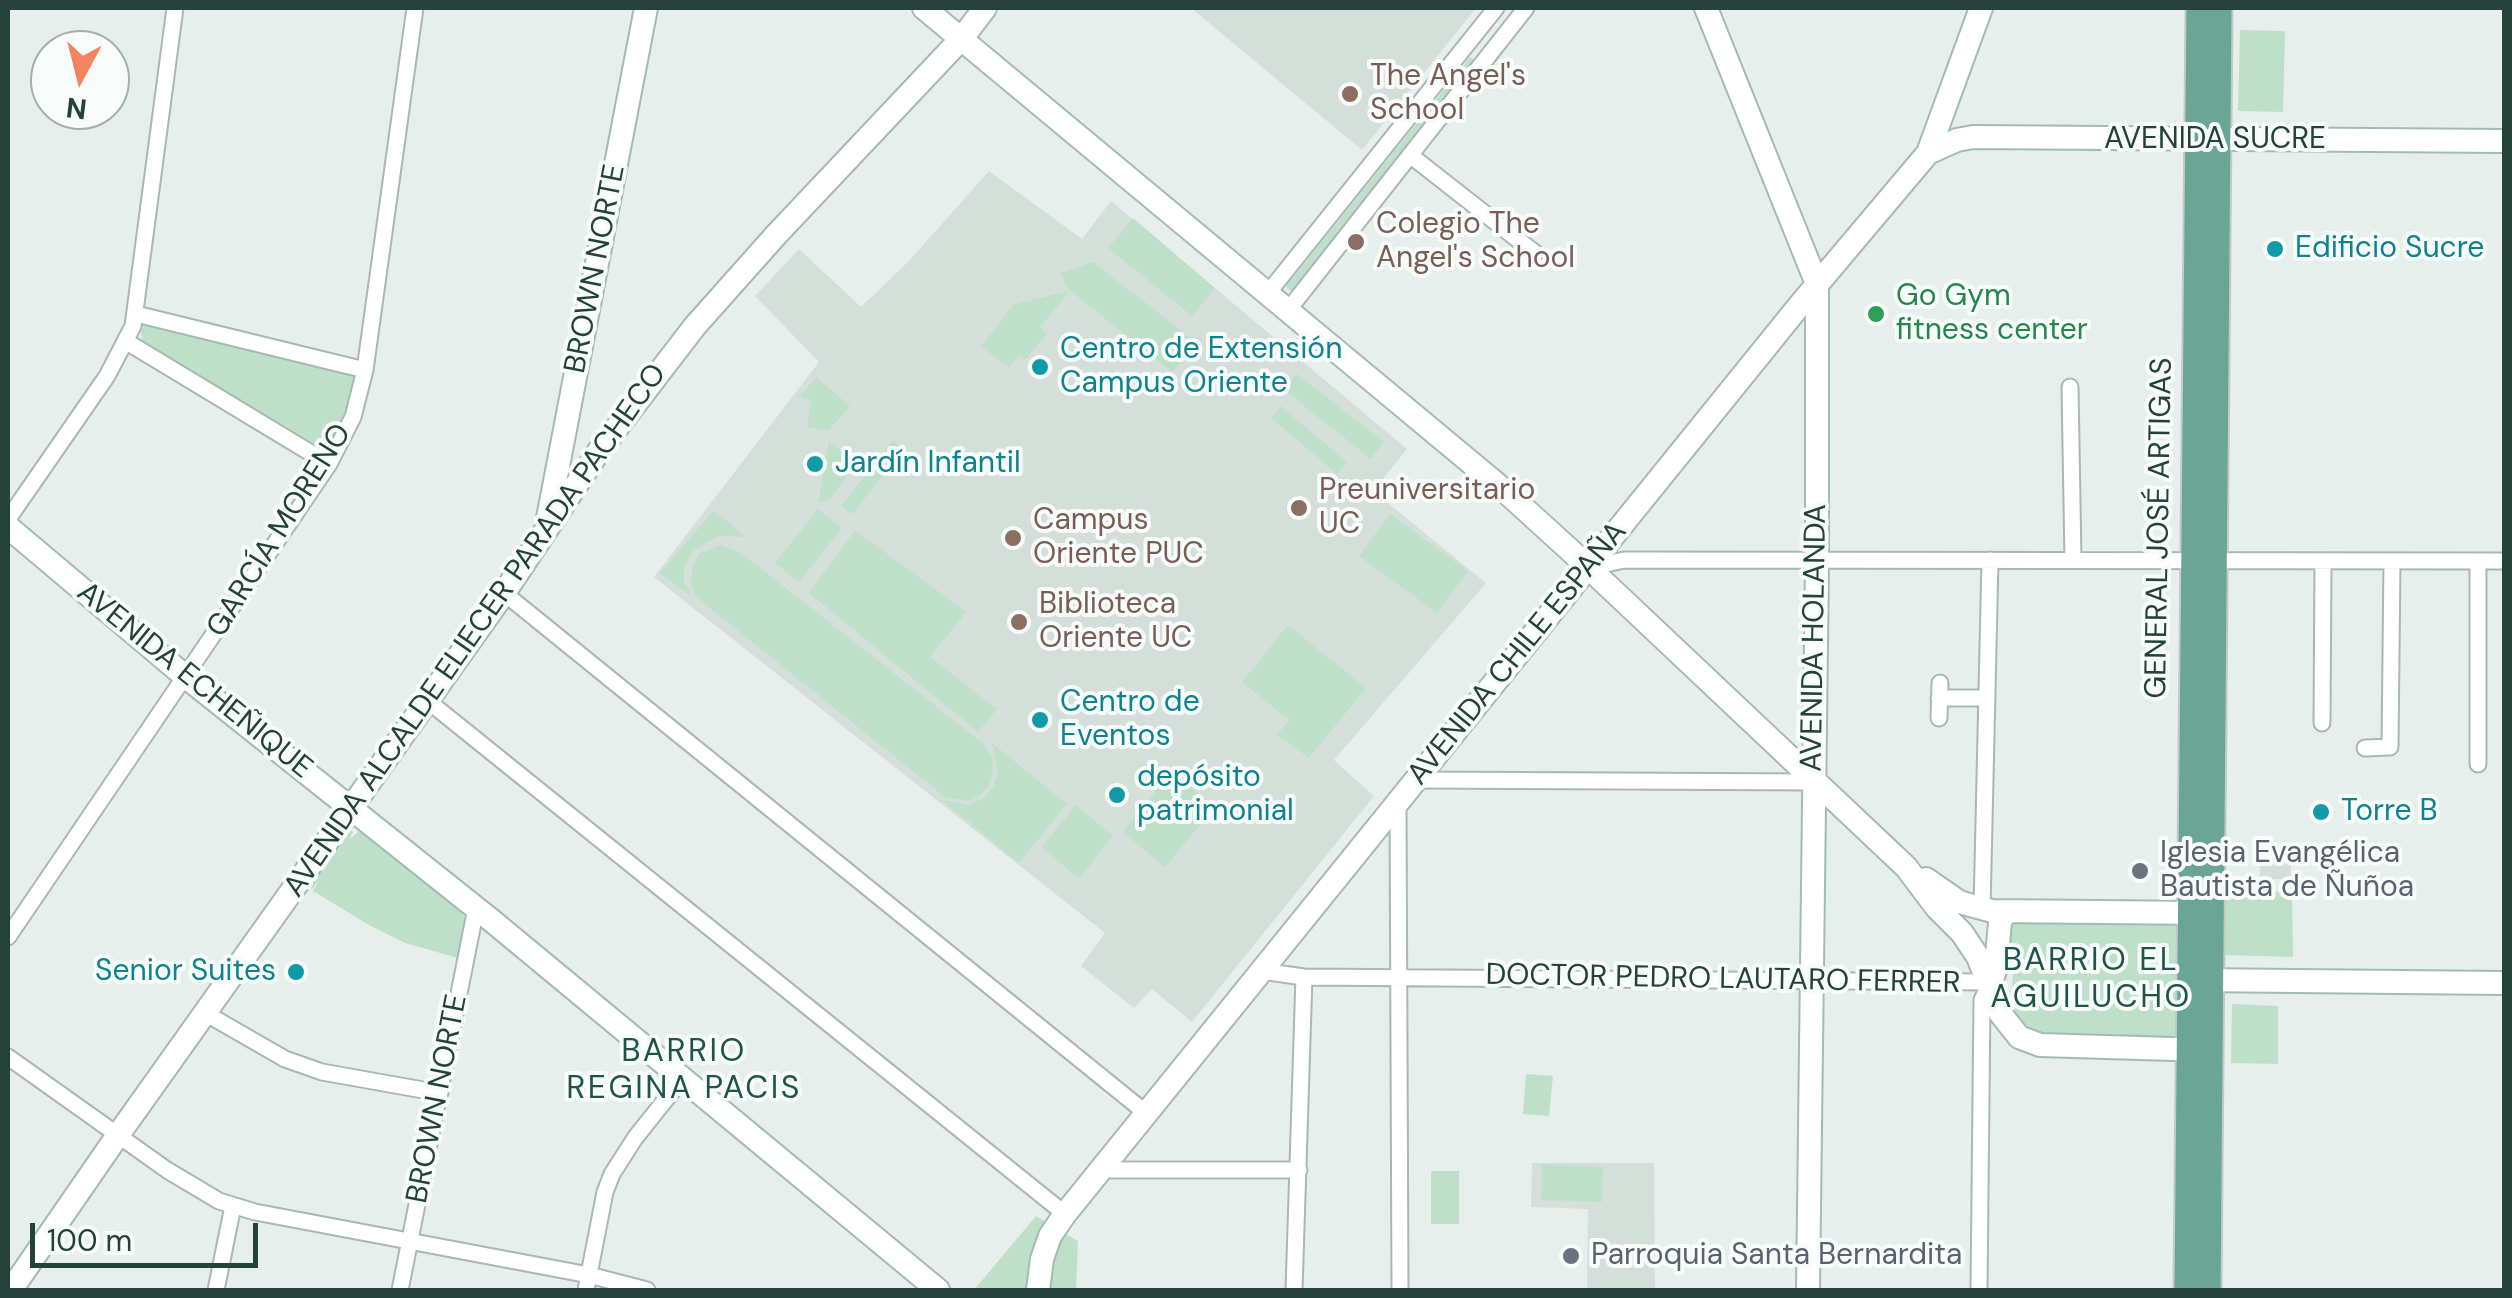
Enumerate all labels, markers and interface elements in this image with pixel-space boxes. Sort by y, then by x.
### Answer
north arrow [30,30,130,130]
place label: The Angel's School [1370,59,1526,130]
marker: The Angel's School [1339,83,1361,105]
text: N [64,89,89,128]
street label: AVENIDA SUCRE [2104,122,2326,158]
street label: BROWN NORTE [558,162,634,376]
place label: Colegio The Angel's School [1376,207,1575,278]
marker: Colegio The Angel's School [1345,231,1367,253]
place label: Edificio Sucre [2295,231,2484,267]
marker: Edificio Sucre [2264,238,2286,260]
place label: Go Gym fitness center [1896,279,2088,350]
marker: Go Gym fitness center [1865,303,1887,325]
place label: Centro de Extensión Campus Oriente [1060,332,1342,402]
marker: Centro de Extensión Campus Oriente [1029,356,1051,378]
street label: GENERAL JOSÉ ARTIGAS [2139,357,2181,699]
street label: AVENIDA ALCALDE ELIECER PARADA PACHECO [277,358,675,904]
street label: GARCÍA MORENO [200,418,360,644]
place label: Jardín Infantil [835,446,1021,482]
marker: Jardín Infantil [804,453,826,475]
place label: Preuniversitario UC [1319,473,1535,544]
marker: Preuniversitario UC [1288,497,1310,519]
place label: Campus Oriente PUC [1033,503,1204,574]
street label: AVENIDA HOLANDA [1795,504,1835,772]
street label: AVENIDA CHILE ESPAÑA [1401,515,1635,793]
marker: Campus Oriente PUC [1002,527,1024,549]
street label: AVENIDA ECHEÑIQUE [69,575,319,787]
place label: Biblioteca Oriente UC [1039,587,1192,658]
marker: Biblioteca Oriente UC [1008,611,1030,633]
place label: Centro de Eventos [1060,685,1200,756]
marker: Centro de Eventos [1029,709,1051,731]
place label: depósito patrimonial [1137,760,1294,830]
marker: depósito patrimonial [1106,784,1128,806]
place label: Torre B [2341,794,2438,830]
marker: Torre B [2310,801,2332,823]
place label: Iglesia Evangélica Bautista de Ñuñoa [2160,836,2414,906]
marker: Iglesia Evangélica Bautista de Ñuñoa [2129,860,2151,882]
district label: BARRIO EL AGUILUCHO [1990,943,2192,1018]
place label: Senior Suites [95,954,276,990]
street label: DOCTOR PEDRO LAUTARO FERRER [1485,958,1961,1002]
marker: Senior Suites [285,961,307,983]
street label: BROWN NORTE [400,992,476,1206]
district label: BARRIO REGINA PACIS [566,1034,802,1109]
scale bar [35,1203,262,1265]
text: 100 m [47,1221,132,1260]
place label: Parroquia Santa Bernardita [1591,1238,1962,1274]
marker: Parroquia Santa Bernardita [1560,1245,1582,1267]

